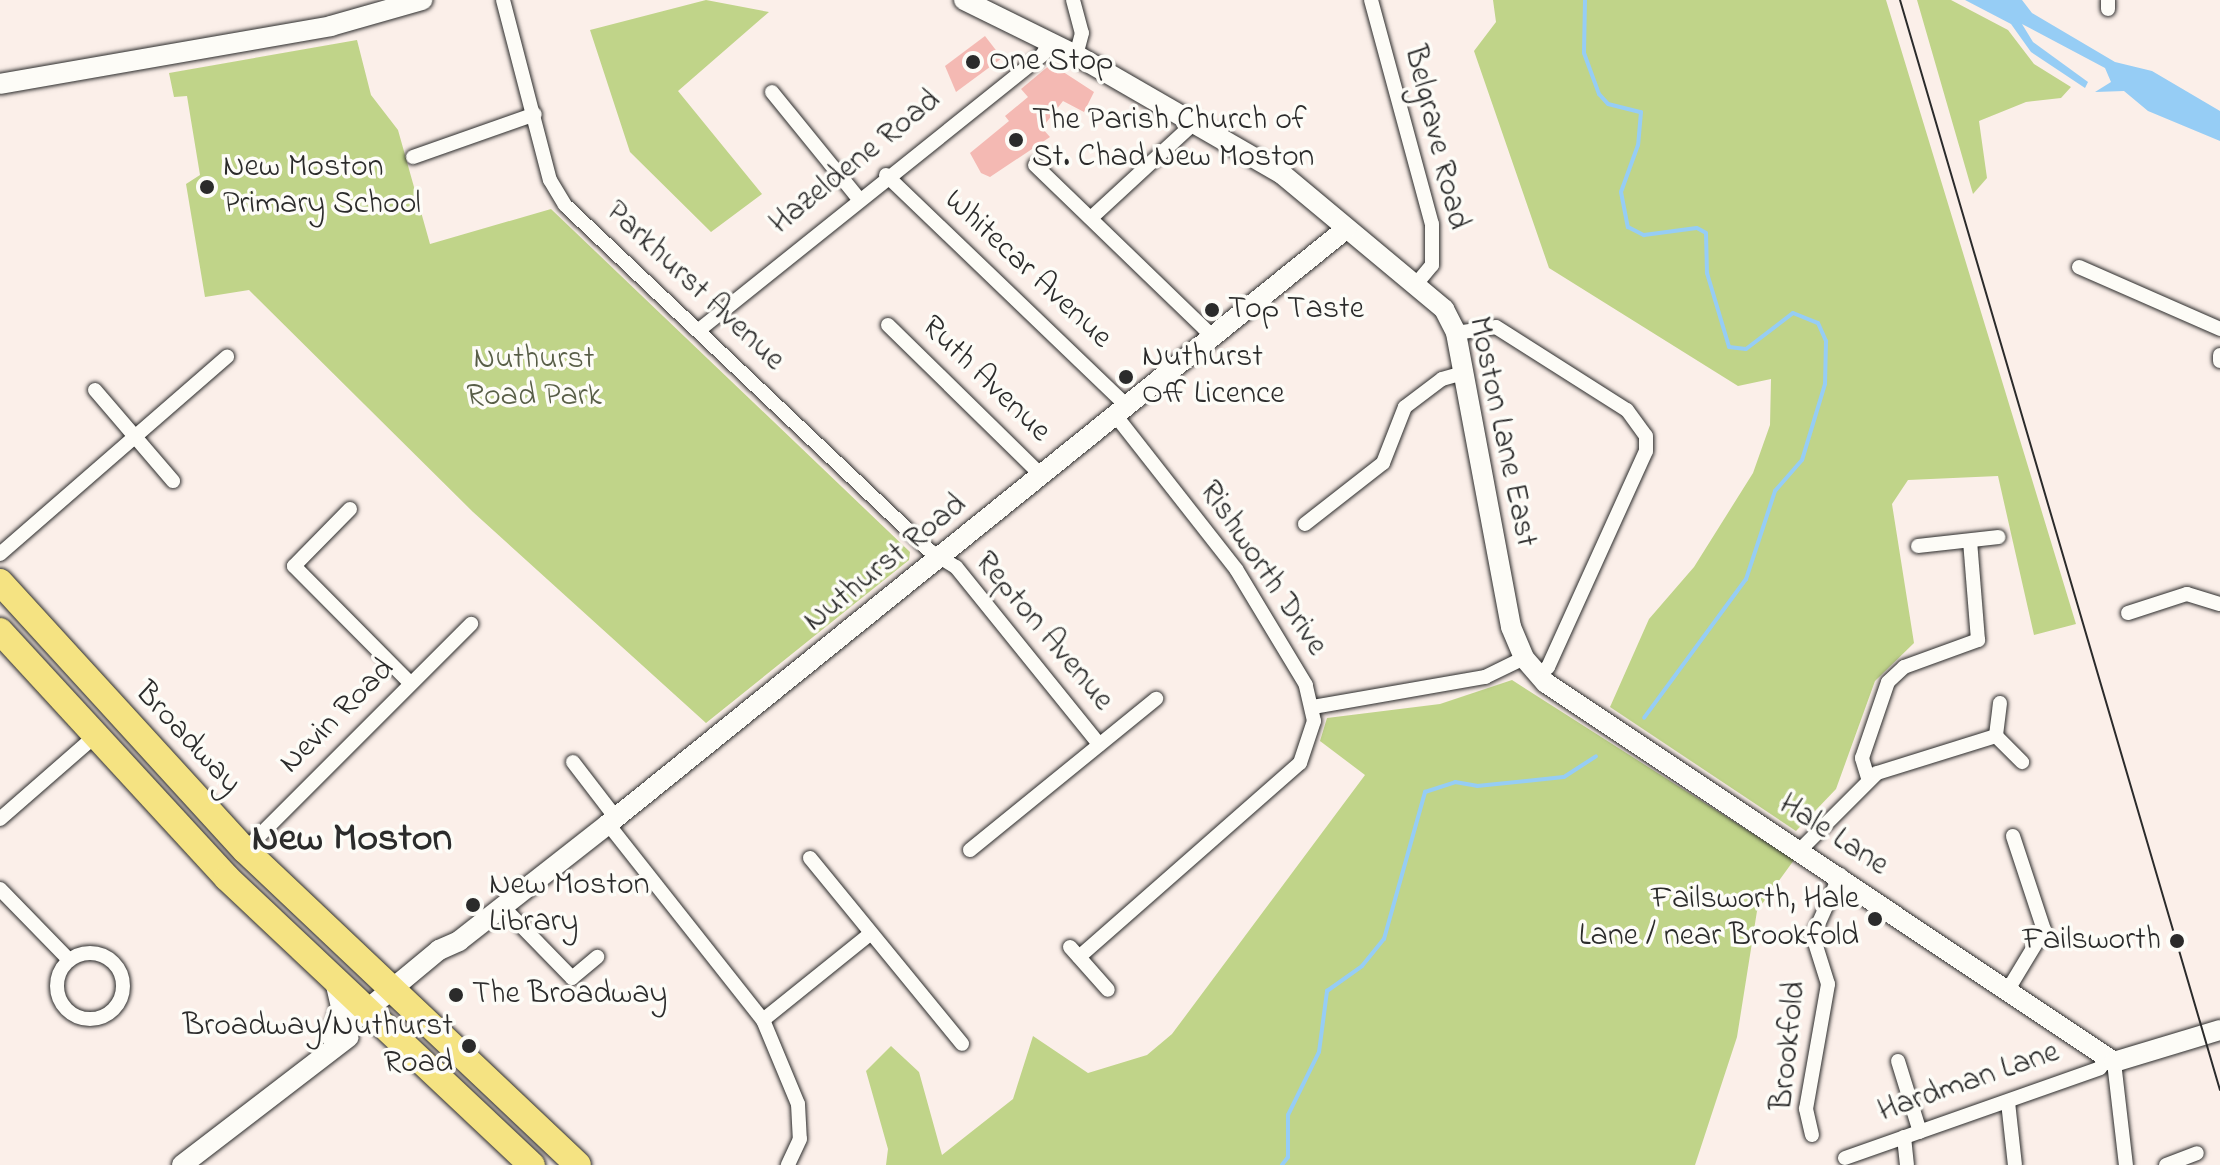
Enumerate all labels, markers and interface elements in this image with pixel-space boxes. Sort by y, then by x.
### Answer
street label: Belgrave Road [1394,42,1476,234]
place label: One Stop [989,43,1113,81]
marker: One Stop [964,53,982,71]
street label: Hazeldene Road [763,82,949,244]
place label: The Parish Church of St. Chad New Moston [1032,103,1314,178]
marker: The Parish Church of St. Chad New Moston [1007,131,1025,149]
place label: New Moston Primary School [223,150,421,225]
marker: New Moston Primary School [198,178,216,196]
street label: Whitecar Avenue [935,182,1119,358]
street label: Parkhurst Avenue [596,194,792,380]
place label: Top Taste [1228,291,1364,329]
marker: Top Taste [1203,301,1221,319]
street label: Ruth Avenue [912,309,1058,451]
street label: Moston Lane East [1458,313,1544,551]
place label: Nuthurst Off Licence [1142,340,1284,415]
park label: Nuthurst Road Park [466,342,602,417]
marker: Nuthurst Off Licence [1117,368,1135,386]
street label: Rishworth Drive [1189,474,1335,664]
street label: Nuthurst Road [797,487,975,641]
street label: Repton Avenue [965,544,1121,720]
street label: Nevin Road [272,651,404,783]
street label: Broadway [125,675,249,803]
street label: Hale Lane [1771,786,1895,886]
district label: New Moston [252,816,452,864]
place label: New Moston Library [489,868,649,943]
place label: Failsworth, Hale Lane / near Brookfold [1579,882,1859,957]
marker: New Moston Library [464,896,482,914]
marker: Failsworth, Hale Lane / near Brookfold [1866,910,1884,928]
place label: Failsworth [2022,922,2161,960]
marker: Failsworth [2168,932,2186,950]
place label: The Broadway [472,976,667,1014]
street label: Brookfold [1764,979,1816,1113]
marker: The Broadway [447,986,465,1004]
place label: Broadway/Nuthurst Road [183,1009,453,1084]
street label: Hardman Lane [1873,1034,2065,1132]
marker: Broadway/Nuthurst Road [460,1037,478,1055]

